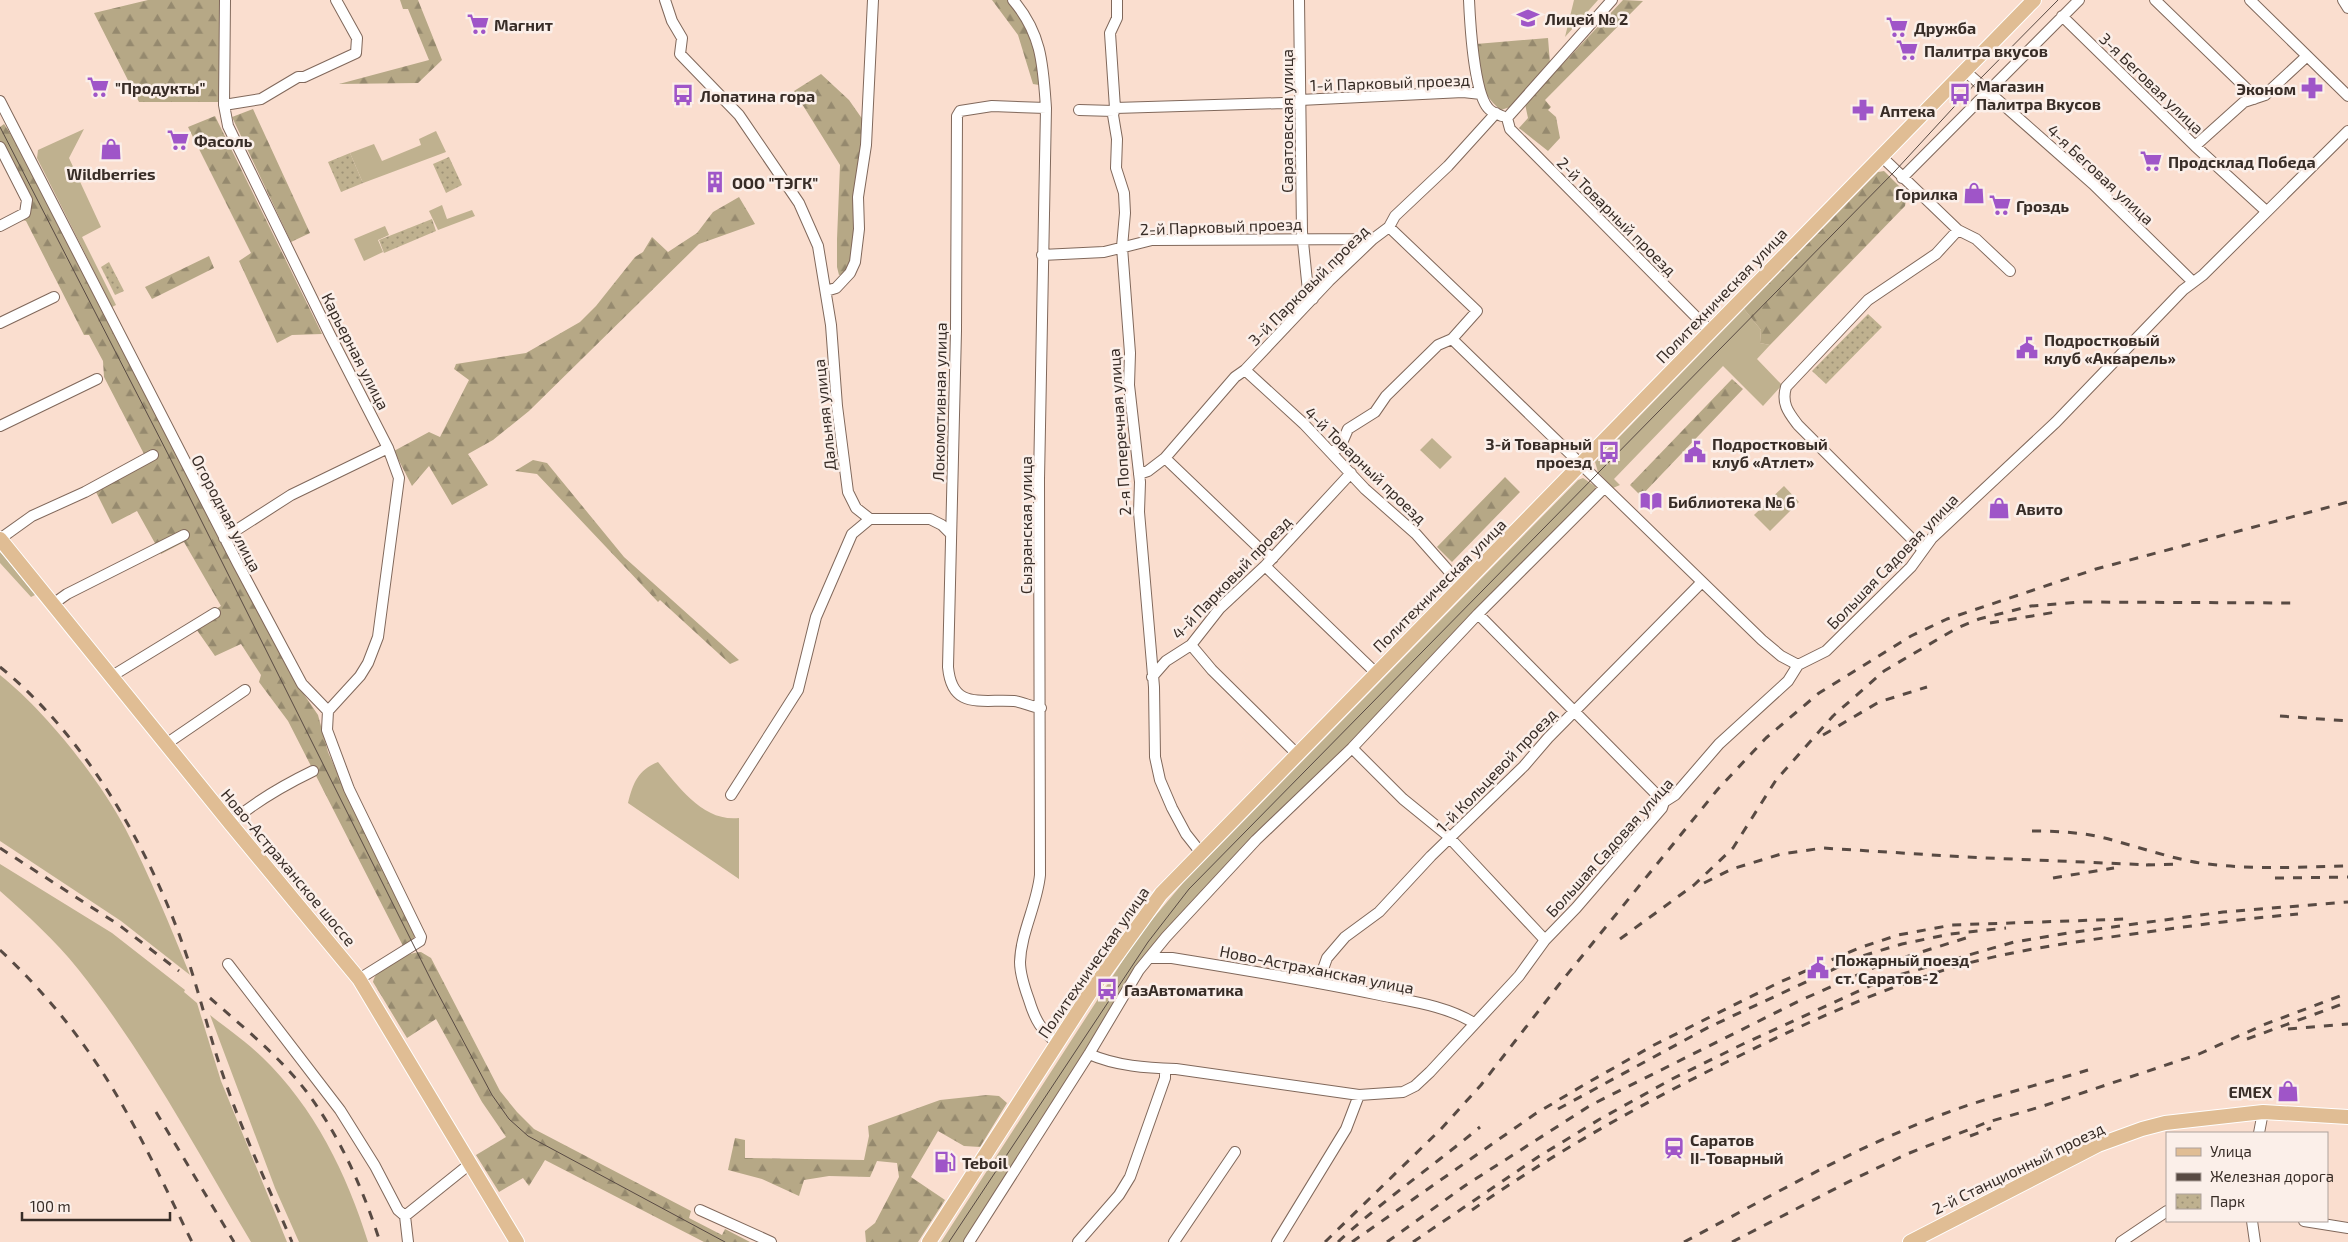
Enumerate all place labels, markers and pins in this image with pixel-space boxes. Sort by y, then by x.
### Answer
school or university icon: Лицей № 2 [1515,5,1541,31]
place label: Лицей № 2 [1545,9,1628,28]
supermarket icon: Магнит [465,11,491,37]
supermarket icon: Дружба [1884,14,1910,40]
place label: Магнит [494,15,553,34]
place label: Дружба [1914,18,1976,37]
supermarket icon: Палитра вкусов [1894,37,1920,63]
place label: Палитра вкусов [1924,41,2048,60]
supermarket icon: "Продукты" [85,74,111,100]
pharmacy icon: Эконом [2299,75,2325,101]
place label: Магазин Палитра Вкусов [1976,76,2101,113]
place label: "Продукты" [115,78,206,97]
place label: Эконом [2236,79,2296,98]
bus stop icon: Магазин Палитра Вкусов [1947,81,1973,107]
bus stop icon: Лопатина гора [670,82,696,108]
place label: Лопатина гора [700,86,815,105]
pharmacy icon: Аптека [1850,97,1876,123]
place label: Аптека [1880,101,1935,120]
supermarket icon: Фасоль [165,127,191,153]
place label: Фасоль [194,131,253,150]
shop icon: Wildberries [98,136,124,162]
supermarket icon: Продсклад Победа [2138,148,2164,174]
place label: Продсклад Победа [2168,152,2316,171]
place label: Wildberries [67,164,155,183]
building icon: ООО "ТЭГК" [702,169,728,195]
place label: ООО "ТЭГК" [732,173,818,192]
shop icon: Горилка [1961,180,1987,206]
place label: Горилка [1895,184,1958,203]
supermarket icon: Гроздь [1987,192,2013,218]
place label: Гроздь [2016,196,2070,215]
place label: Подростковый клуб «Акварель» [2044,330,2176,367]
public building icon: Подростковый клуб «Акварель» [2014,335,2040,361]
place label: 3-й Товарный проезд [1486,434,1592,471]
place label: Подростковый клуб «Атлет» [1712,434,1828,471]
bus stop icon: 3-й Товарный проезд [1596,439,1622,465]
public building icon: Подростковый клуб «Атлет» [1682,439,1708,465]
library icon: Библиотека № 6 [1638,488,1664,514]
place label: Библиотека № 6 [1668,492,1795,511]
shop icon: Авито [1986,495,2012,521]
place label: Авито [2016,499,2063,518]
place label: Пожарный поезд ст. Саратов-2 [1835,950,1969,987]
public building icon: Пожарный поезд ст. Саратов-2 [1805,955,1831,981]
bus stop icon: ГазАвтоматика [1094,976,1120,1002]
place label: ГазАвтоматика [1124,980,1243,999]
shop icon: EMEX [2275,1078,2301,1104]
place label: EMEX [2229,1082,2273,1101]
place label: Саратов II-Товарный [1690,1130,1783,1167]
station icon: Саратов II-Товарный [1661,1135,1687,1161]
fuel station icon: Teboil [932,1149,958,1175]
place label: Teboil [962,1153,1008,1172]

